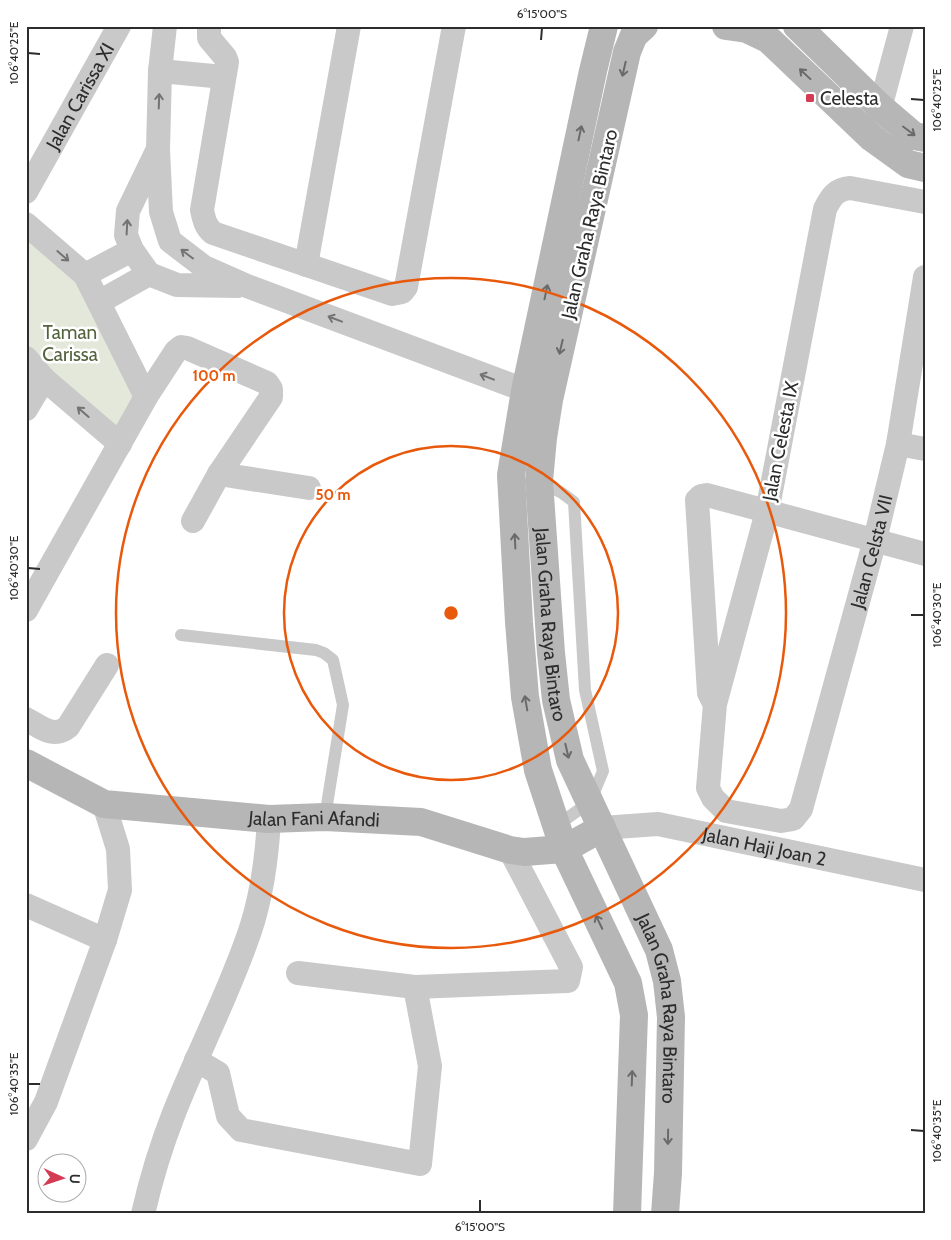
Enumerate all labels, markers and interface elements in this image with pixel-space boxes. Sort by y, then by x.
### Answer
text: 6°15'00"S [517,6,567,21]
text: 106°40'25"E [6,21,21,84]
street label: Jalan Carissa XI [41,39,119,154]
one-way arrow [619,60,628,76]
one-way arrow [799,68,812,80]
text: 106°40'25"E [929,68,944,131]
place label: Celesta [820,87,879,110]
marker: Celesta [804,92,816,104]
one-way arrow [155,93,164,109]
one-way arrow [575,125,585,141]
one-way arrow [902,126,915,137]
street label: Jalan Graha Raya Bintaro [556,127,623,322]
one-way arrow [123,219,132,235]
one-way arrow [180,249,194,259]
one-way arrow [56,250,69,261]
one-way arrow [542,284,551,300]
one-way arrow [328,314,343,323]
park label: Taman Carissa [42,321,98,366]
one-way arrow [556,339,565,355]
text: 100 m [192,367,236,385]
one-way arrow [480,372,495,381]
street label: Jalan Celesta IX [757,379,803,504]
one-way arrow [77,407,90,418]
text: 50 m [315,486,351,504]
street label: Jalan Celsta VII [845,492,897,612]
street label: Jalan Graha Raya Bintaro [530,526,572,723]
one-way arrow [510,533,519,549]
text: 106°40'30"E [6,535,21,600]
text: 106°40'30"E [929,582,944,647]
centre of rings [442,604,460,622]
one-way arrow [520,695,530,711]
one-way arrow [563,742,573,758]
street label: Jalan Fani Afandi [247,806,380,832]
street label: Jalan Haji Joan 2 [699,822,828,871]
street label: Jalan Graha Raya Bintaro [631,909,682,1104]
one-way arrow [594,915,604,930]
text: 106°40'35"E [6,1052,21,1116]
one-way arrow [628,1070,637,1086]
text: 106°40'35"E [929,1099,944,1163]
one-way arrow [664,1128,673,1144]
north arrow [38,1152,88,1202]
text: U [66,1173,84,1184]
text: 6°15'00"S [455,1219,505,1234]

